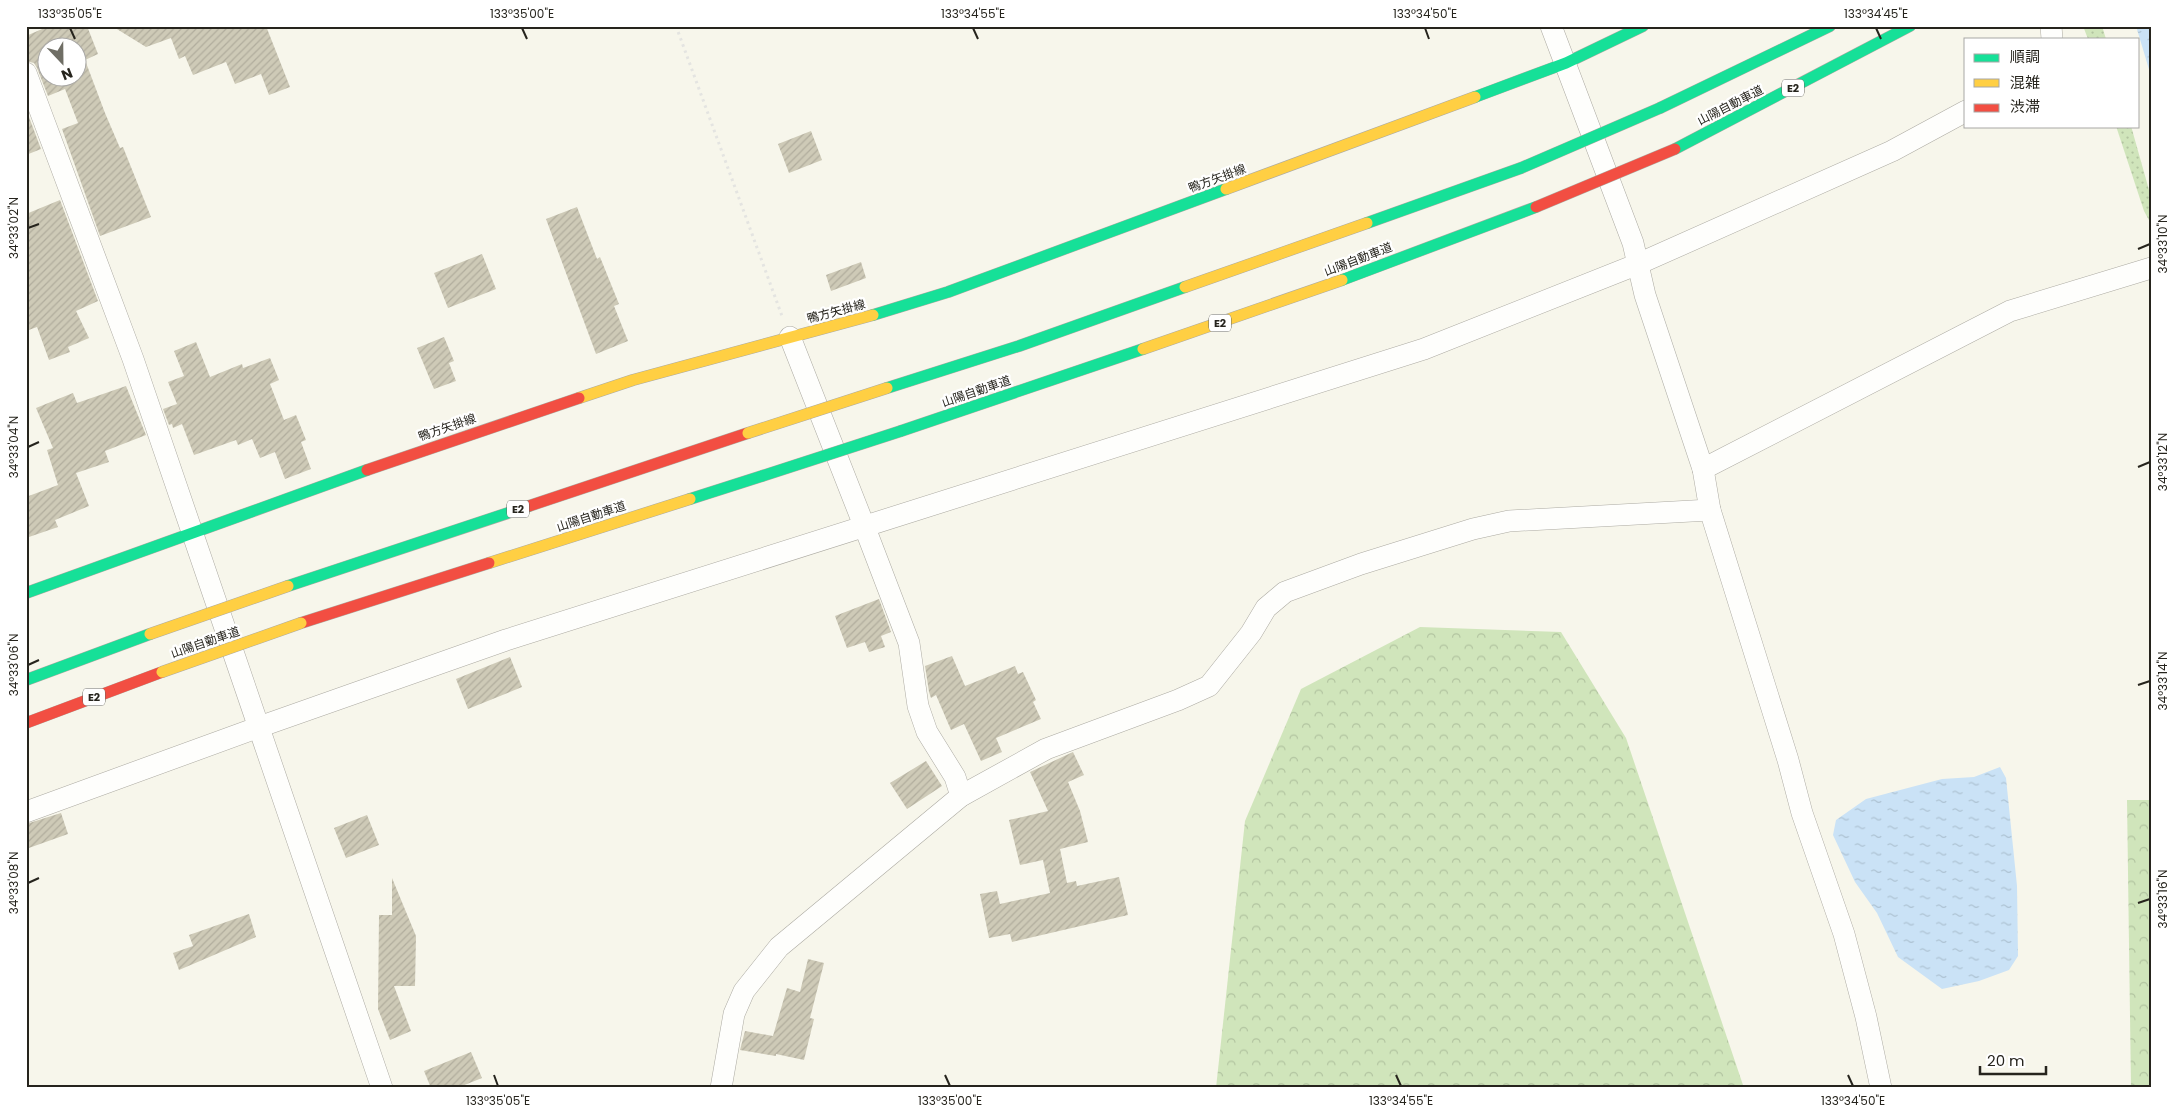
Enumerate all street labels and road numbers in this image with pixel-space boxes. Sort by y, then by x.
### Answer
road number: E2 [1782,80,1804,96]
street label: 山陽自動車道 [1694,81,1766,129]
street label: 鴨方矢掛線 [1186,160,1248,196]
street label: 山陽自動車道 [1321,238,1395,280]
street label: 鴨方矢掛線 [805,295,867,327]
road number: E2 [1209,314,1231,332]
street label: 山陽自動車道 [939,371,1013,411]
street label: 鴨方矢掛線 [416,409,478,445]
street label: 山陽自動車道 [554,497,628,535]
road number: E2 [507,500,529,518]
street label: 山陽自動車道 [168,622,242,662]
road number: E2 [83,689,105,706]

